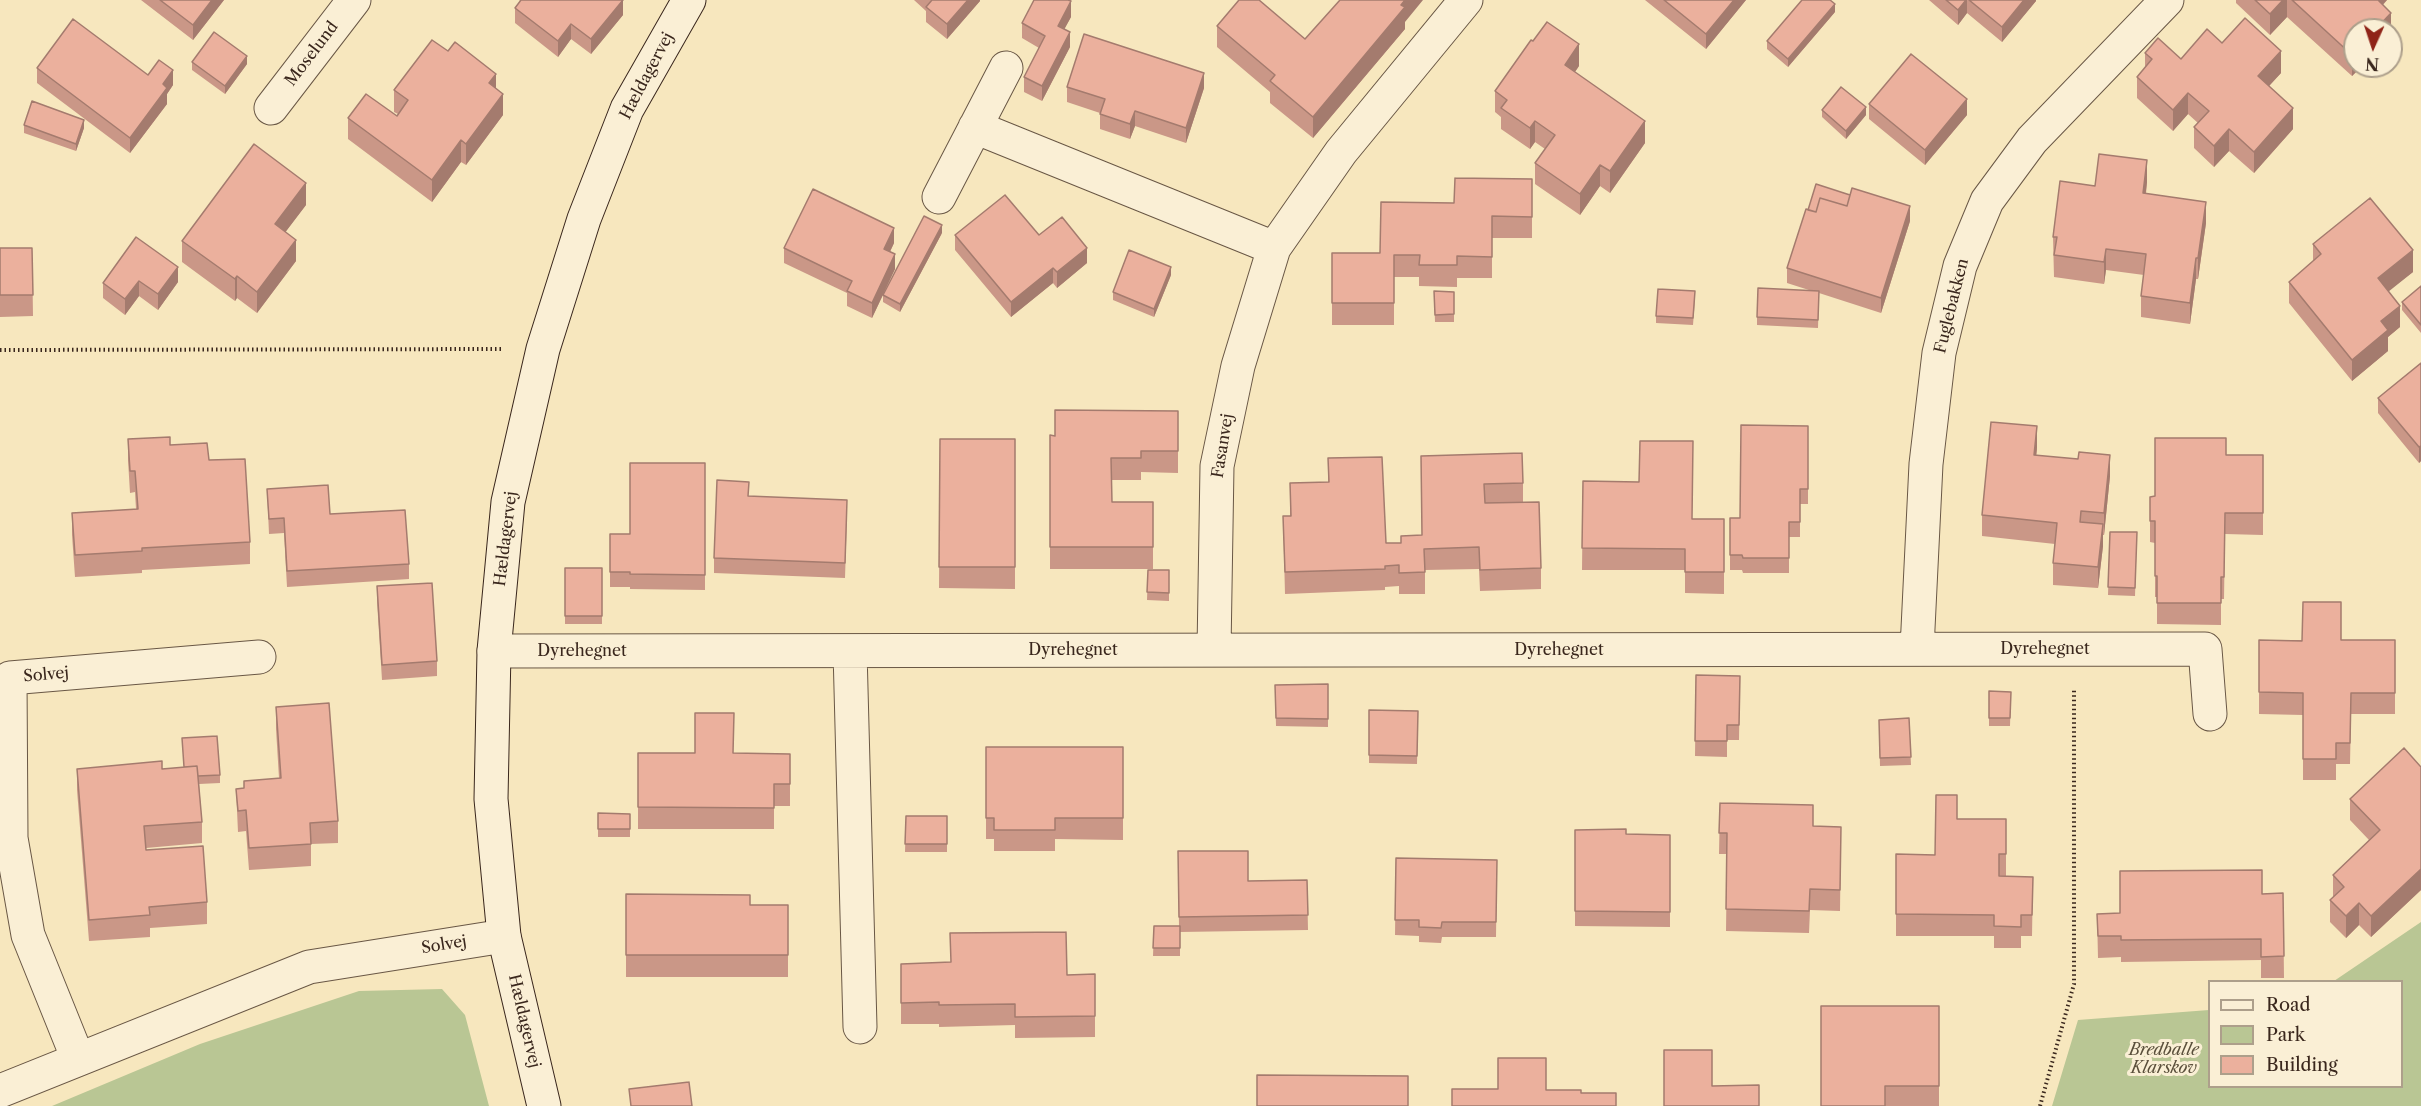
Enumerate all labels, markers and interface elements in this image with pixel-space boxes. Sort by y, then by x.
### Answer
street label: Moselund [282,18,342,90]
north arrow [2343,18,2403,78]
street label: Hældagervej [616,29,678,123]
text: N [2365,54,2380,74]
street label: Fuglebakken [1931,256,1973,356]
street label: Fasanvej [1208,412,1238,480]
street label: Hældagervej [491,490,521,588]
street label: Dyrehegnet [2000,639,2090,659]
street label: Dyrehegnet [1028,640,1118,660]
street label: Dyrehegnet [1514,640,1604,660]
street label: Dyrehegnet [537,641,627,661]
street label: Solvej [22,663,70,687]
street label: Solvej [420,932,468,958]
street label: Hældagervej [504,972,544,1070]
legend [2208,980,2403,1088]
text: Road [2266,994,2311,1016]
text: Park [2266,1024,2305,1046]
park label: Bredballe Klarskov [2129,1040,2199,1078]
text: Building [2266,1054,2338,1076]

